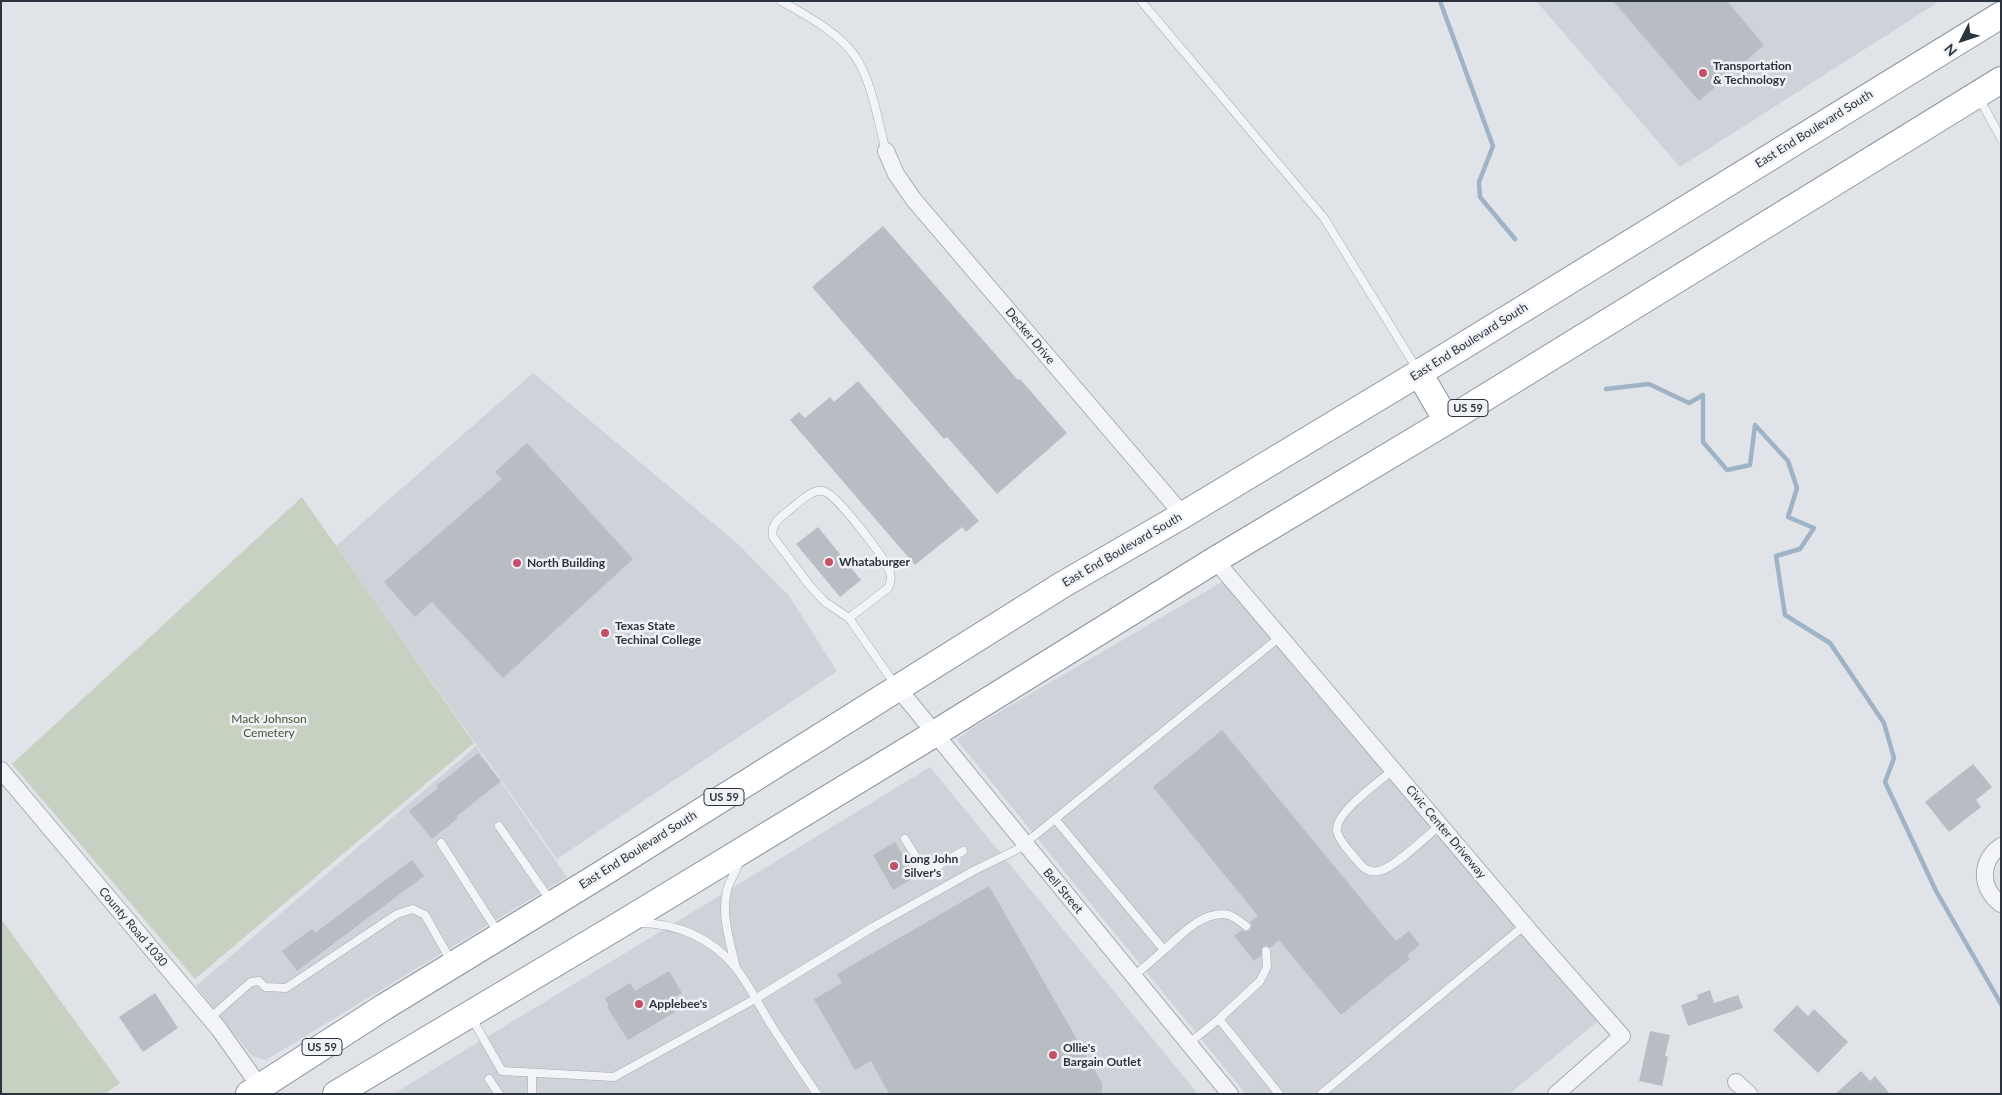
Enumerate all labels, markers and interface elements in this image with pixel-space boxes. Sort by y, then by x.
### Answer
north arrow [1937,15,1987,65]
text: N [1940,41,1960,60]
place label: Transportation & Technology [1713,59,1792,87]
marker: Transportation & Technology [1697,67,1709,79]
street label: East End Boulevard South [1753,87,1875,171]
street label: East End Boulevard South [1408,300,1530,384]
street label: Decker Drive [1002,305,1058,367]
road number: US 59 [1448,399,1488,416]
street label: East End Boulevard South [1060,510,1184,590]
place label: Whataburger [839,555,910,569]
place label: North Building [527,556,605,570]
marker: Whataburger [823,556,835,568]
marker: North Building [511,557,523,569]
place label: Texas State Techinal College [615,619,701,647]
marker: Texas State Techinal College [599,627,611,639]
park label: Mack Johnson Cemetery [231,712,307,740]
street label: Civic Center Driveway [1403,782,1489,882]
road number: US 59 [704,789,744,806]
street label: East End Boulevard South [577,808,699,892]
place label: Long John Silver's [904,852,958,880]
marker: Long John Silver's [888,860,900,872]
street label: Bell Street [1040,866,1086,916]
street label: County Road 1030 [96,884,170,970]
place label: Applebee's [649,997,707,1011]
marker: Applebee's [633,998,645,1010]
road number: US 59 [302,1038,342,1056]
place label: Ollie's Bargain Outlet [1063,1041,1141,1069]
marker: Ollie's Bargain Outlet [1047,1049,1059,1061]

